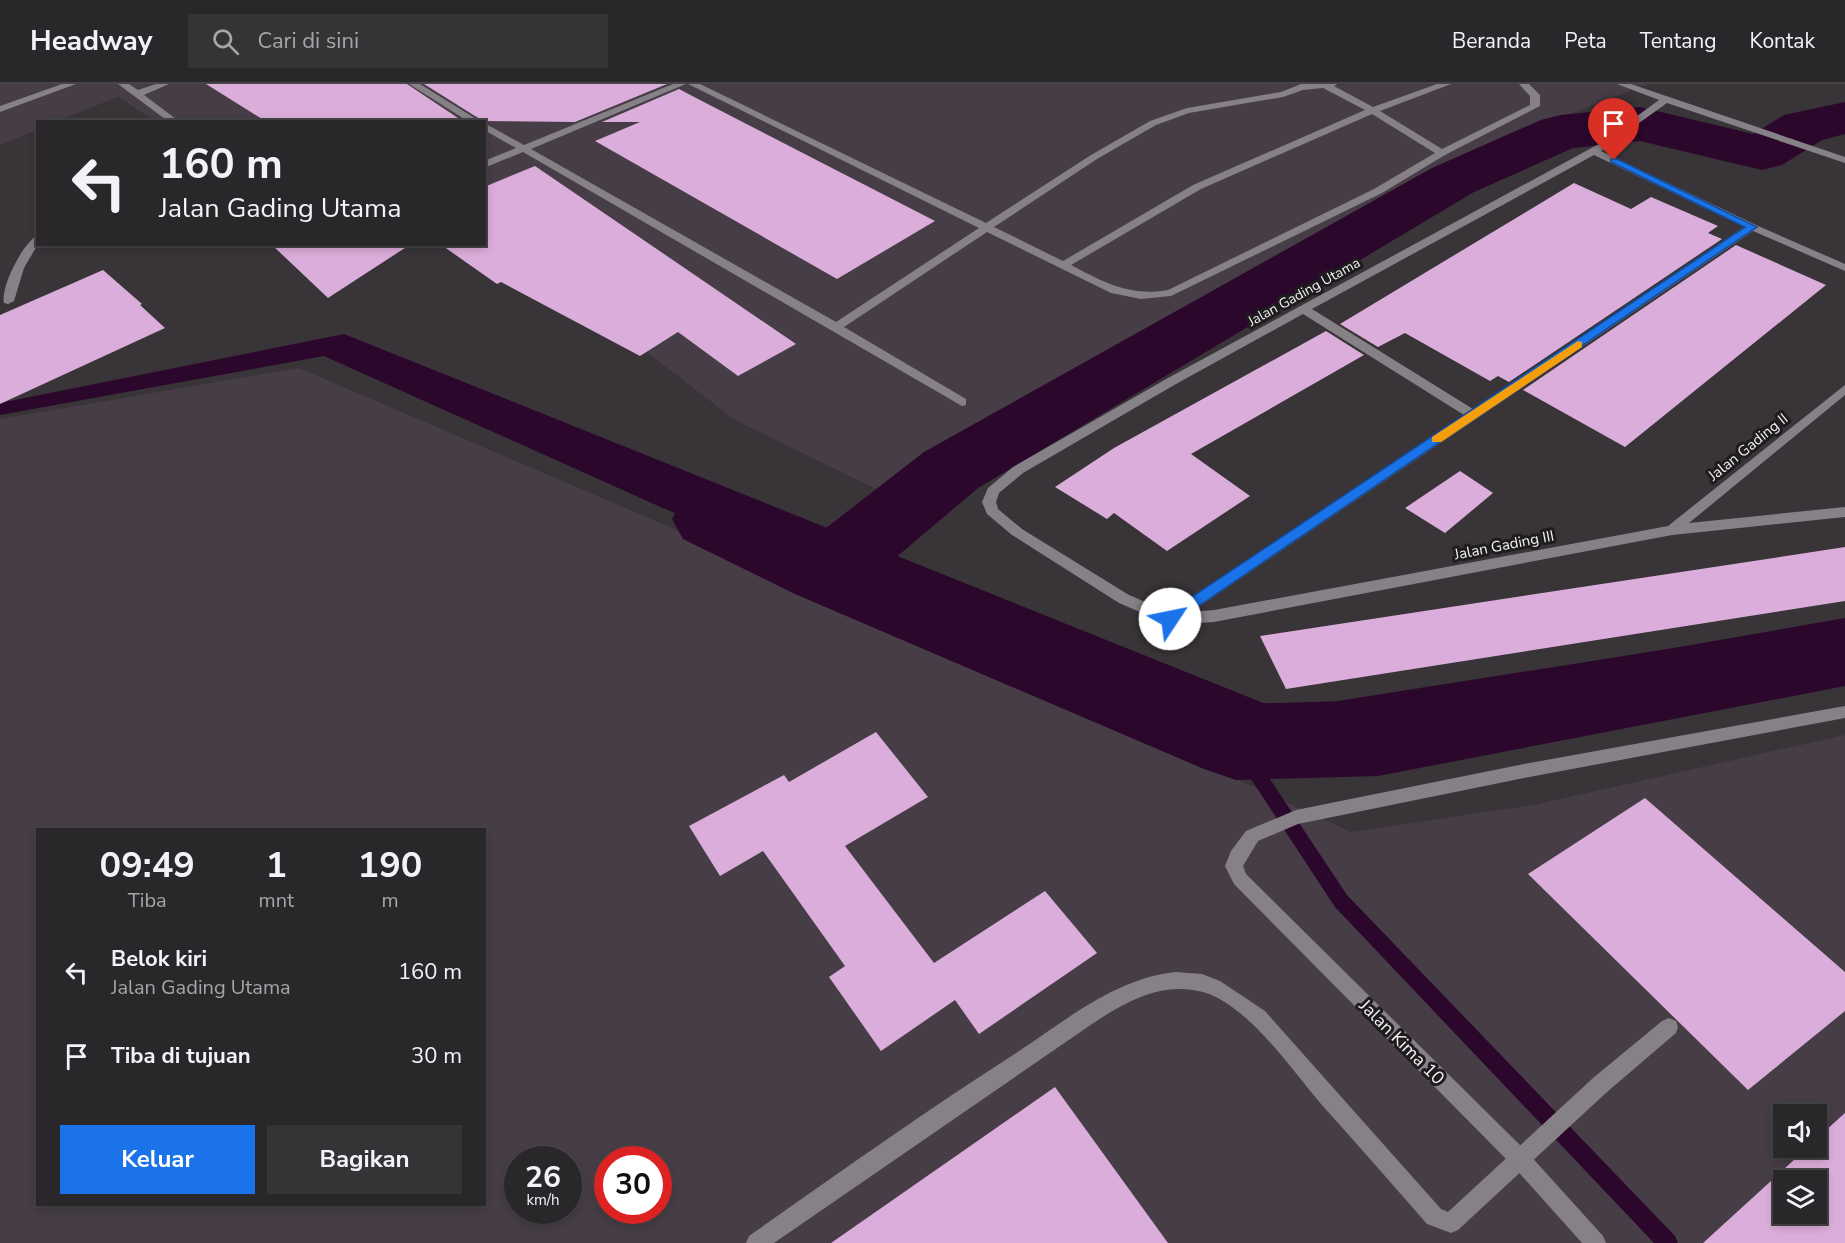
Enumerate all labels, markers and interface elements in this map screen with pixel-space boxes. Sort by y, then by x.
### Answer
search box [188,14,608,68]
text: Headway [30,22,152,60]
icon: search [209,25,242,58]
text: Cari di sini [257,26,359,56]
text: Beranda [1452,27,1531,55]
text: Peta [1564,27,1607,55]
text: Tentang [1640,27,1717,55]
text: Kontak [1750,27,1815,55]
pin [1588,98,1639,160]
icon: arrive [1597,107,1630,140]
text: 160 m [159,136,283,193]
icon: left [60,144,138,222]
text: Jalan Gading Utama [159,190,402,227]
street label: Jalan Gading Utama [1244,253,1364,331]
street label: Jalan Gading II [1703,409,1792,486]
street label: Jalan Gading III [1451,526,1556,565]
position arrow [1138,587,1202,651]
text: 09:49 [100,841,195,890]
text: 1 [265,841,287,890]
text: 190 [358,841,422,890]
text: Tiba [128,887,167,914]
text: mnt [259,887,294,914]
text: m [381,887,399,914]
text: Belok kiri [111,944,207,974]
icon: left [60,956,93,989]
text: 160 m [398,957,462,987]
text: Jalan Gading Utama [111,974,291,1001]
street label: Jalan Kima 10 [1353,993,1450,1090]
icon: arrive [60,1040,93,1073]
text: Tiba di tujuan [111,1041,251,1071]
text: 30 m [411,1041,462,1071]
map controls [1773,1104,1827,1224]
button: sound [1773,1104,1827,1158]
button: Keluar [60,1125,255,1194]
button: Bagikan [267,1125,462,1194]
speed limit sign: 30 [594,1146,672,1224]
text: 26 [525,1157,561,1198]
button: layers [1773,1170,1827,1224]
text: km/h [526,1190,560,1210]

